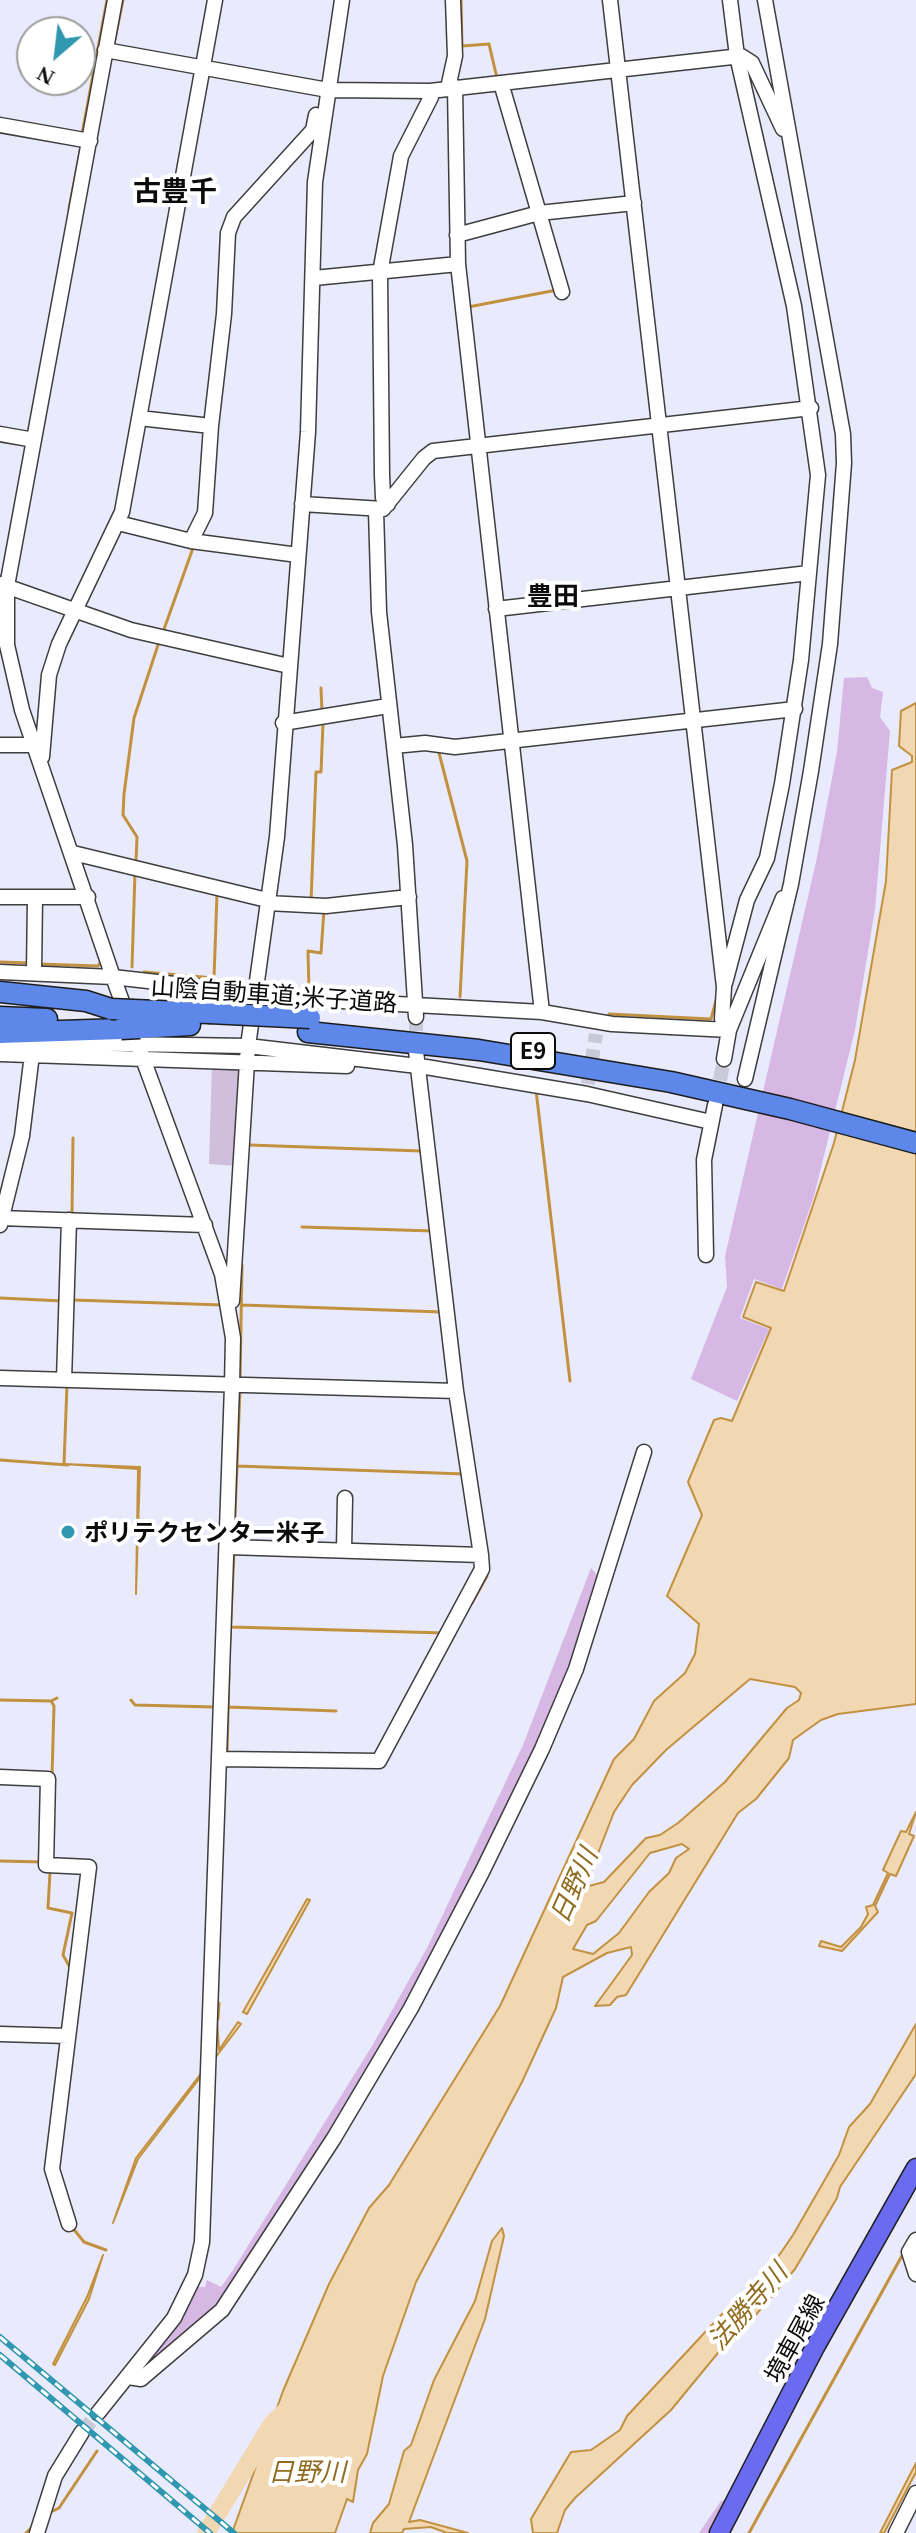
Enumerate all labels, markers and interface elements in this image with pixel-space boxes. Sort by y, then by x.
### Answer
north arrow [16,16,96,96]
text: N [33,61,58,91]
district label: 古豊千 [133,173,217,207]
district label: 豊田 [527,579,579,611]
street label: 山陰自動車道;米子道路 [150,971,398,1017]
road number: E9 [511,1033,555,1069]
place label: ポリテクセンター米子 [84,1518,324,1546]
marker: ポリテクセンター米子 [59,1523,77,1541]
water label: 日野川 [543,1843,603,1927]
water label: 法勝寺川 [701,2257,793,2355]
street label: 境車尾線 [758,2289,830,2387]
water label: 日野川 [268,2455,346,2487]

